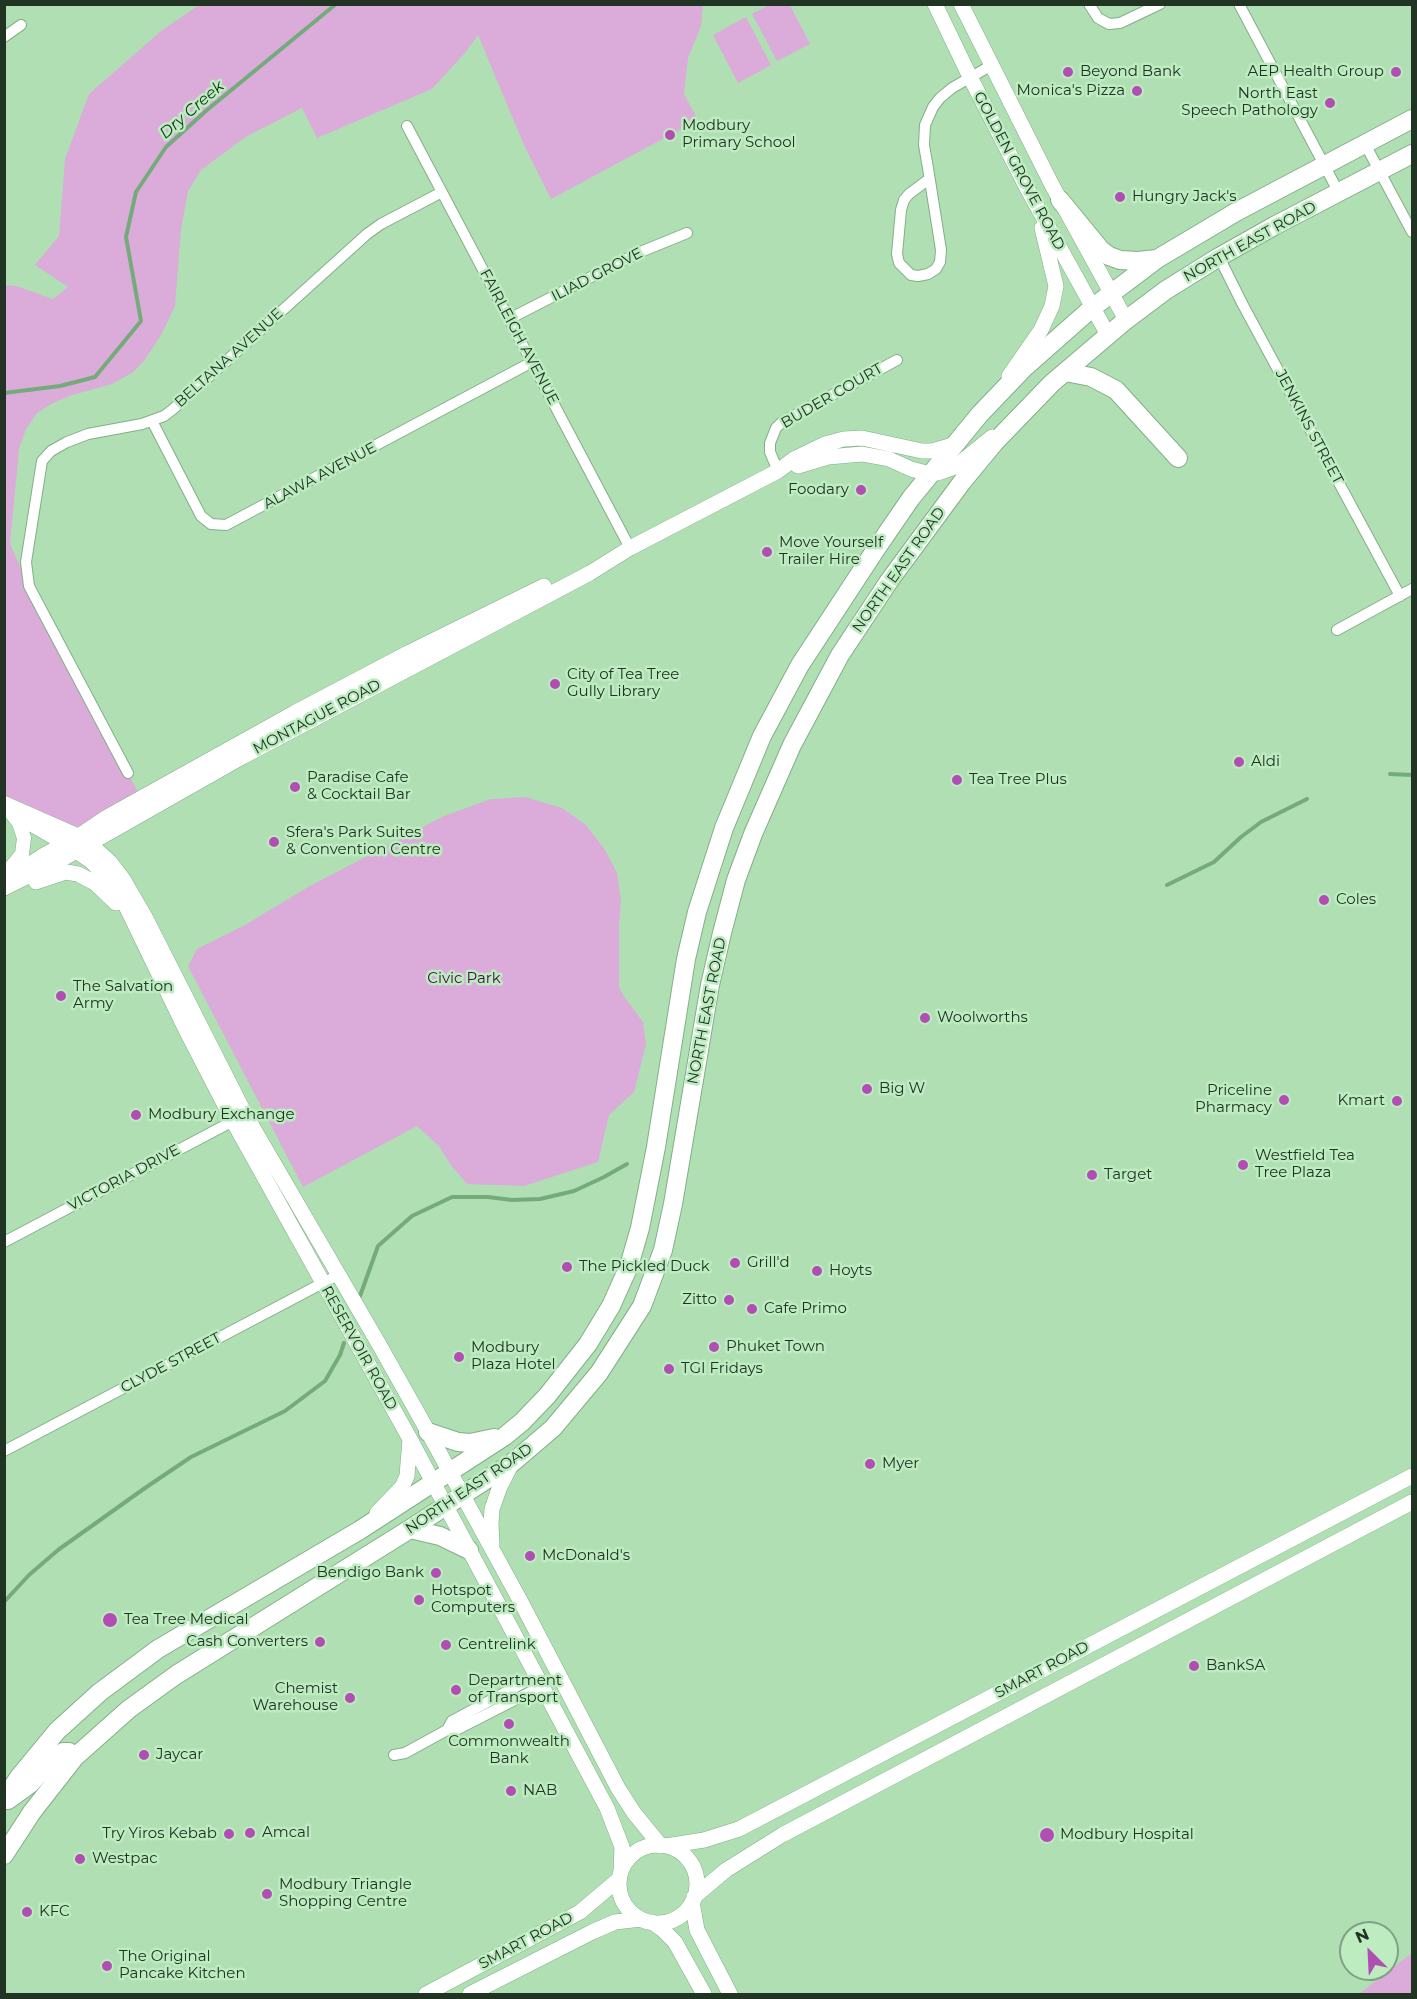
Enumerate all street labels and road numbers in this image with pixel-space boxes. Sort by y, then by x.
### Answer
street label: GOLDEN GROVE ROAD [970,89,1068,253]
street label: NORTH EAST ROAD [1180,198,1320,286]
street label: ILIAD GROVE [548,244,646,306]
street label: FAIRLEIGH AVENUE [476,266,562,408]
street label: BELTANA AVENUE [171,305,287,411]
street label: BUDER COURT [778,360,886,432]
street label: JENKINS STREET [1271,366,1347,488]
street label: ALAWA AVENUE [260,439,380,513]
street label: NORTH EAST ROAD [849,504,949,636]
street label: MONTAGUE ROAD [250,676,384,758]
street label: NORTH EAST ROAD [684,936,730,1086]
street label: VICTORIA DRIVE [65,1141,183,1215]
street label: RESERVOIR ROAD [317,1283,401,1413]
street label: CLYDE STREET [118,1329,224,1397]
street label: NORTH EAST ROAD [402,1440,536,1538]
street label: SMART ROAD [992,1638,1092,1702]
street label: SMART ROAD [476,1909,576,1973]

